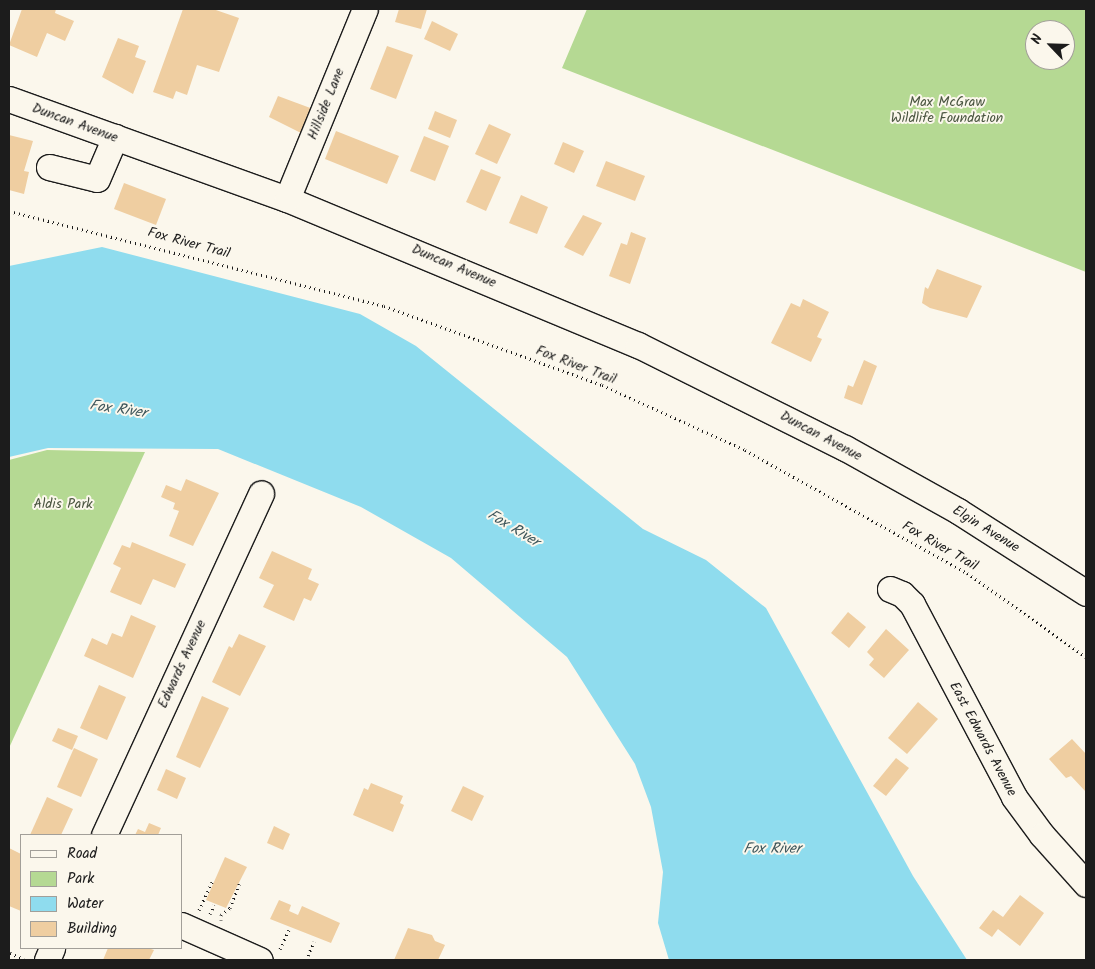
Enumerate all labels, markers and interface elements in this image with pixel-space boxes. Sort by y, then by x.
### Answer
north arrow [1025,20,1075,70]
text: N [1025,31,1049,48]
street label: Hillside Lane [304,66,348,142]
park label: Max McGraw Wildlife Foundation [891,94,1003,126]
street label: Duncan Avenue [30,100,120,146]
street label: Fox River Trail [146,224,232,262]
street label: Duncan Avenue [409,241,499,291]
street label: Fox River Trail [533,342,619,388]
water label: Fox River [88,397,148,423]
street label: Duncan Avenue [777,407,865,465]
park label: Aldis Park [33,496,93,512]
street label: Elgin Avenue [949,502,1023,556]
water label: Fox River [484,506,542,552]
street label: Fox River Trail [899,518,981,574]
street label: Edwards Avenue [154,617,210,711]
street label: East Edwards Avenue [946,679,1020,799]
legend [20,834,182,949]
water label: Fox River [743,841,801,859]
text: Road [67,842,97,866]
text: Park [67,867,94,891]
text: Water [67,892,103,916]
text: Building [67,917,117,941]

